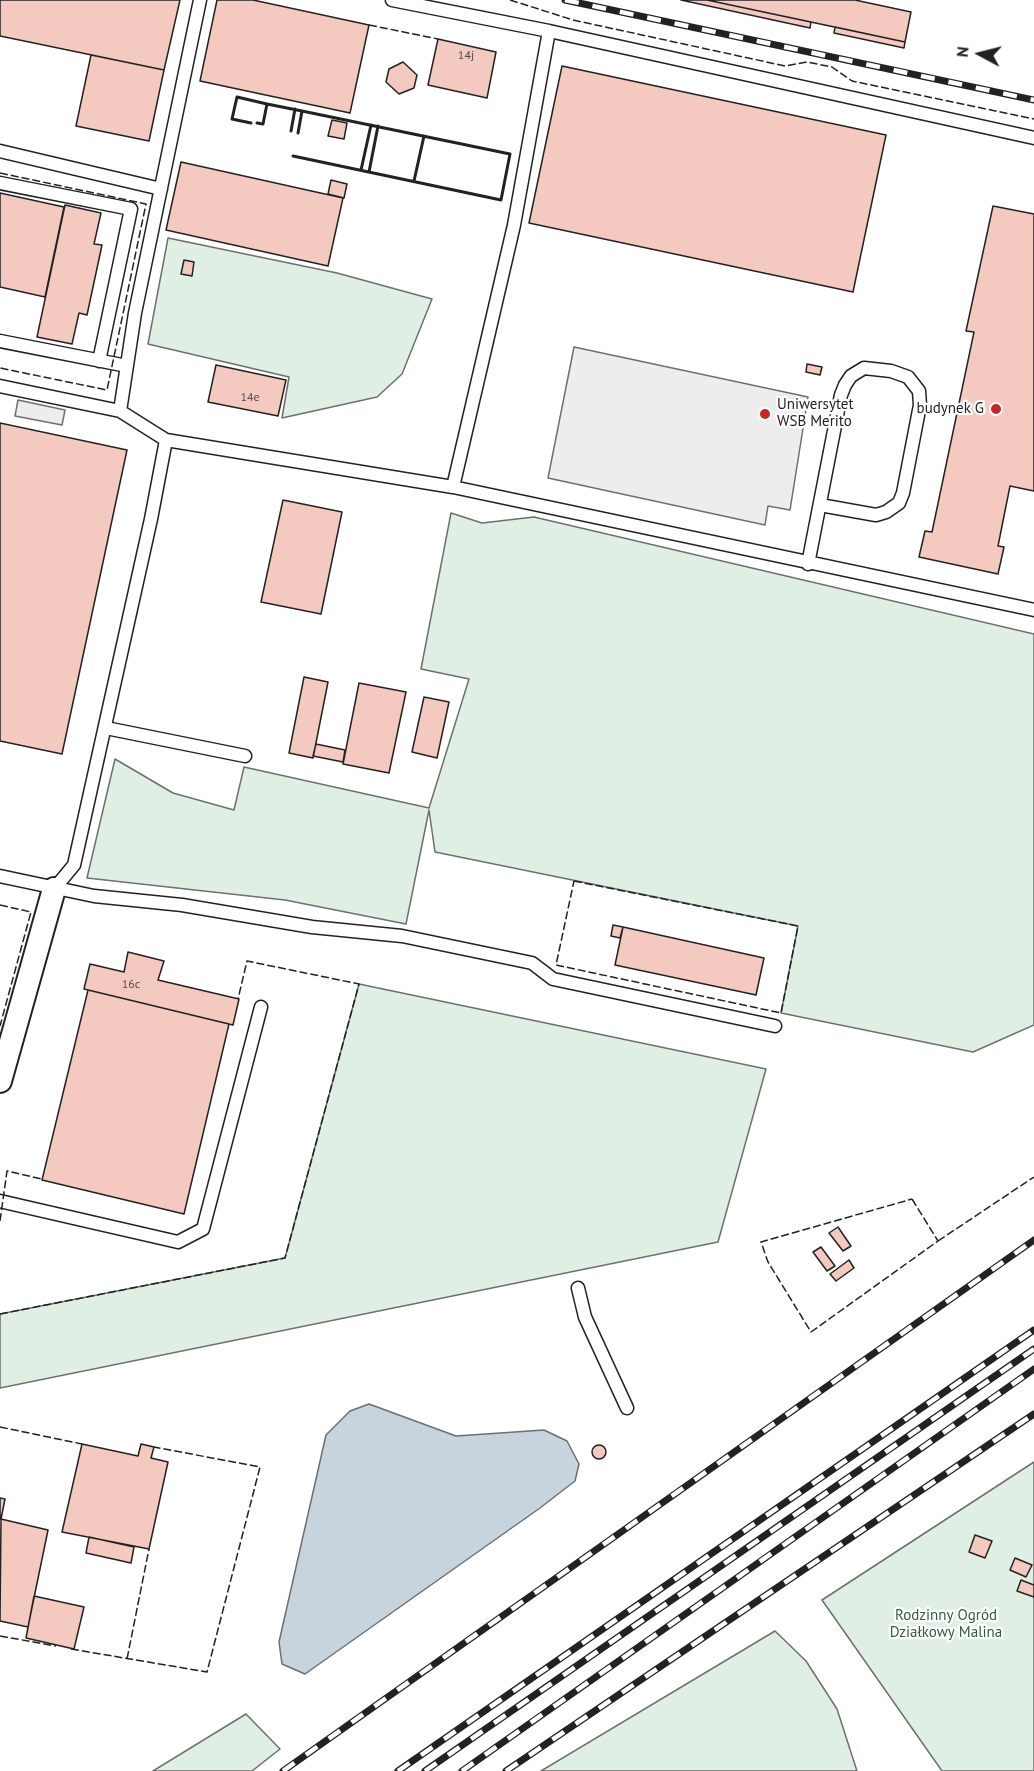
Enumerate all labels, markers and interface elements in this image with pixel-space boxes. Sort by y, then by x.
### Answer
north arrow [950,24,1010,84]
text: N [952,45,973,58]
house number: 14j [458,49,474,63]
house number: 14e [240,391,260,405]
place label: Uniwersytet WSB Merito [777,396,854,431]
place label: budynek G [917,400,984,418]
marker: budynek G [989,402,1003,416]
marker: Uniwersytet WSB Merito [758,407,772,421]
house number: 16c [122,978,140,992]
park label: Rodzinny Ogród Działkowy Malina [890,1607,1002,1642]

